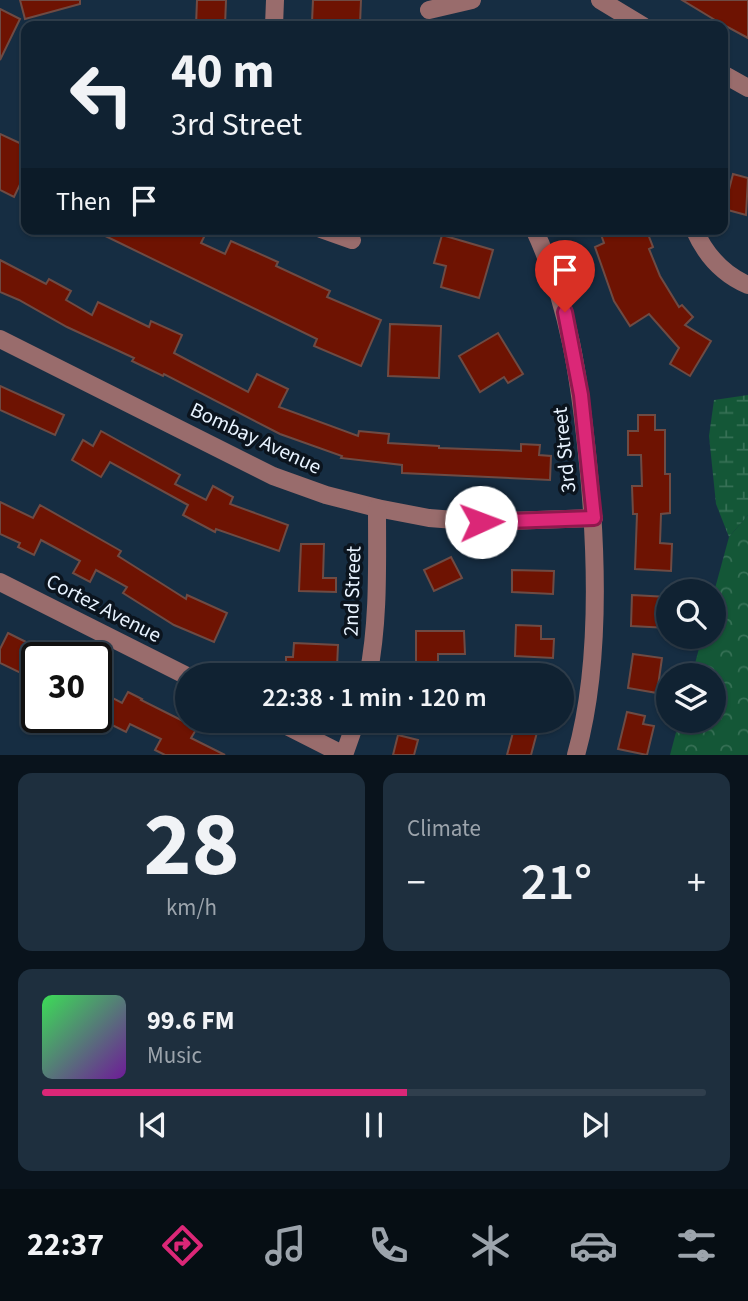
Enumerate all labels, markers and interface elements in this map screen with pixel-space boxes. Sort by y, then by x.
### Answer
text: 40 m [171,37,275,107]
icon: left [56,49,147,140]
text: 3rd Street [171,102,302,148]
icon: arrive [125,182,163,220]
text: Then [56,183,111,220]
pin [535,240,595,312]
icon: arrive [546,251,584,289]
street label: Bombay Avenue [185,394,327,482]
street label: 3rd Street [545,406,583,494]
position arrow [444,485,518,559]
street label: 2nd Street [335,545,369,637]
street label: Cortez Avenue [41,566,167,650]
map controls [656,579,726,733]
button: search [656,579,726,649]
speed limit sign: 30 [21,642,112,733]
button: layers [656,663,726,733]
text: 22:38 · 1 min · 120 m [262,679,487,716]
text: 28 [143,781,240,910]
text: Climate [407,812,481,845]
text: 21° [521,846,592,920]
text: − [407,856,426,910]
text: + [687,856,706,910]
text: km/h [166,891,217,924]
text: 99.6 FM [147,1002,235,1039]
text: Music [147,1039,202,1072]
icon: previous [134,1106,172,1144]
icon: pause [355,1106,393,1144]
icon: next [576,1106,614,1144]
icon: directions [158,1221,207,1270]
icon: music [261,1221,310,1270]
icon: phone [364,1221,413,1270]
icon: climate [466,1221,515,1270]
icon: car [569,1221,618,1270]
icon: filters [672,1221,721,1270]
text: 22:37 [27,1222,104,1268]

